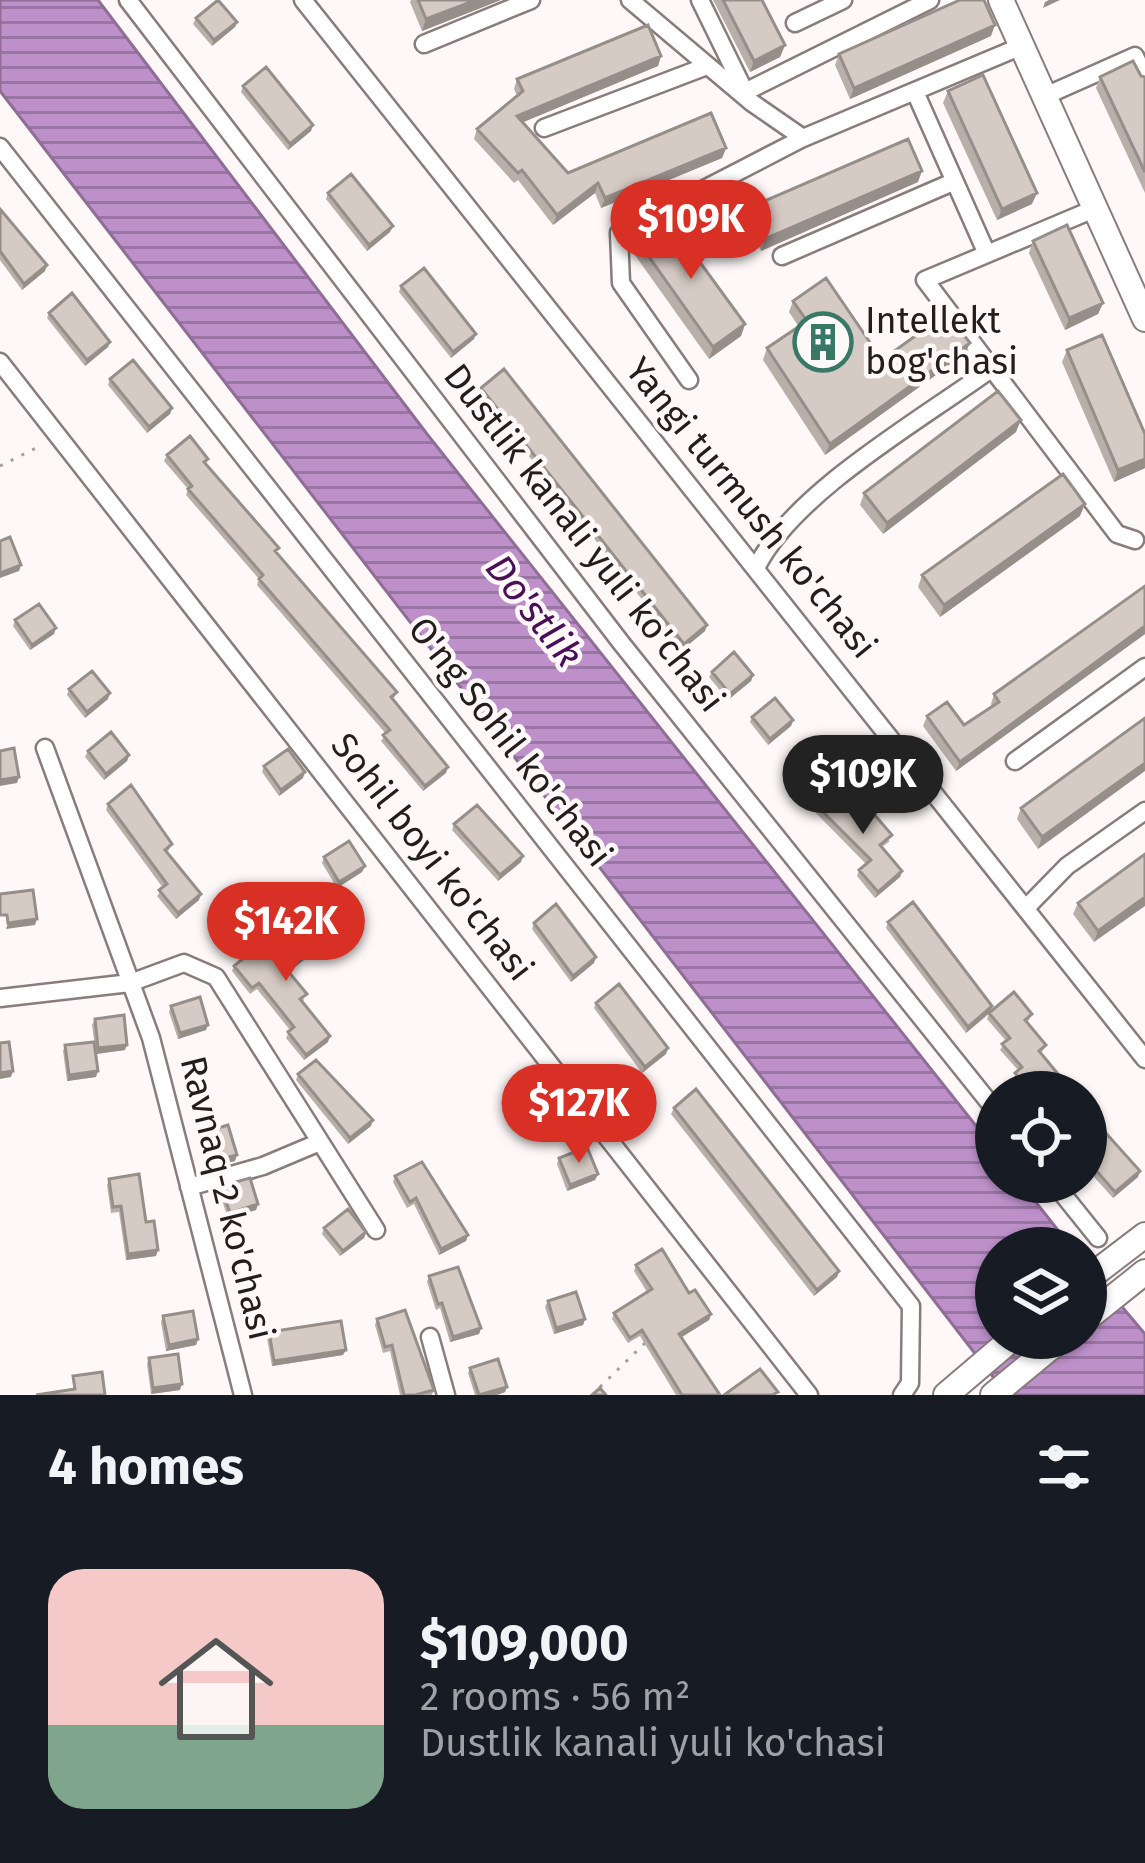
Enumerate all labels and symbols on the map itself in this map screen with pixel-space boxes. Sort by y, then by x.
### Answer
pin: $109K [607,180,775,282]
place label: Intellekt bog'chasi [865,299,1018,384]
building icon: Intellekt bog'chasi [792,311,854,373]
street label: Yangi turmush ko'chasi [616,349,886,667]
street label: Dustlik kanali yuli ko'chasi [434,355,734,721]
water label: Do'stlik [476,546,592,676]
street label: O'ng Sohil ko'chasi [399,608,621,876]
street label: Sohil boyi ko'chasi [322,724,542,990]
pin: $109K [779,735,947,837]
pin: $142K [202,882,370,984]
street label: Ravnaq-2 ko'chasi [170,1052,284,1344]
pin: $127K [495,1064,663,1166]

